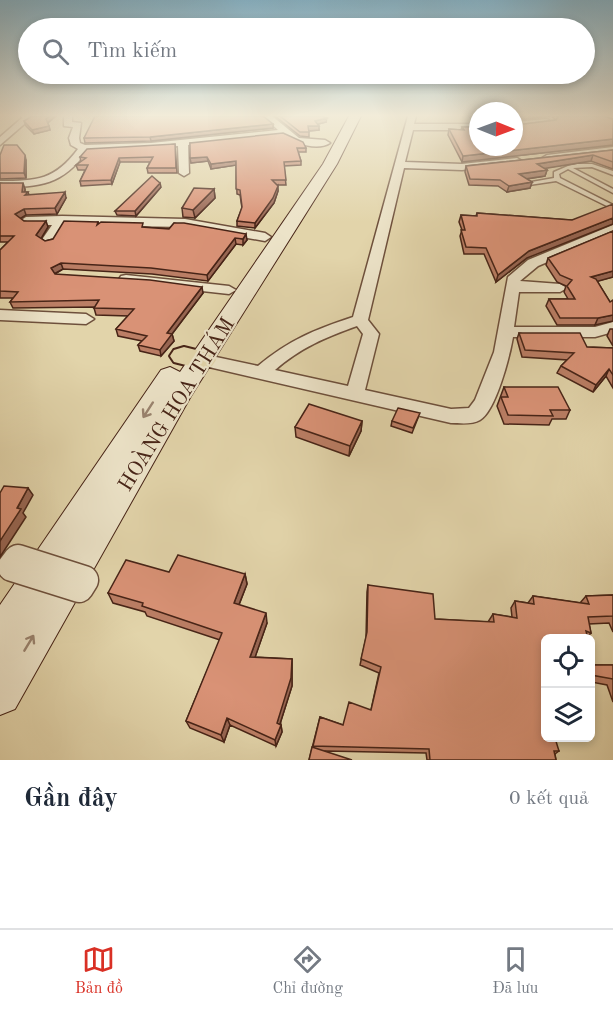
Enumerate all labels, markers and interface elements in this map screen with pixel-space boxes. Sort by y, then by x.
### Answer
search box [18,18,595,84]
icon: search [39,35,72,68]
text: Tìm kiếm [87,40,177,62]
north arrow [469,102,523,156]
street label: HOÀNG HOA THÁM [112,312,239,495]
one-way arrow [142,401,154,418]
map controls [541,634,595,742]
button: locate [541,634,595,688]
one-way arrow [23,635,35,652]
button: layers [541,688,595,742]
text: Gần đây [24,786,118,812]
text: 0 kết quả [509,789,589,809]
tab: Bản đồ [75,943,123,999]
tab: Chỉ đường [272,943,343,999]
tab: Đã lưu [492,943,538,999]

